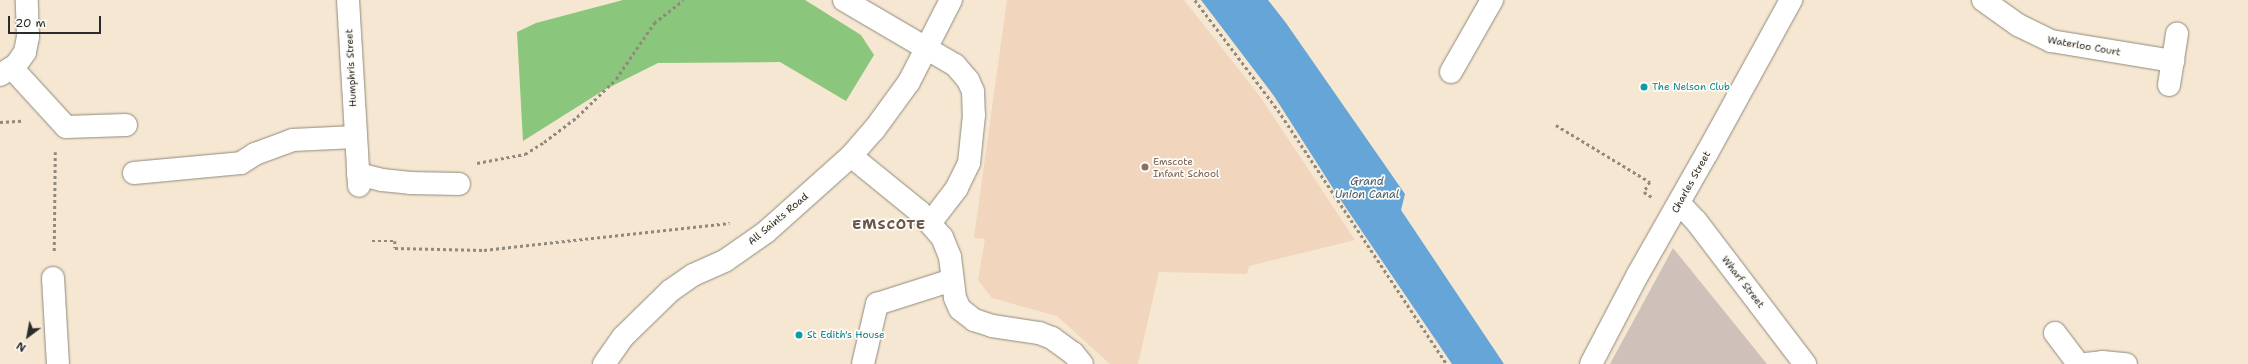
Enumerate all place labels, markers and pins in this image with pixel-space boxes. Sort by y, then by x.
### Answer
place label: The Nelson Club [1652,81,1730,93]
marker: The Nelson Club [1639,82,1649,92]
place label: Emscote Infant School [1153,155,1219,178]
marker: Emscote Infant School [1140,162,1150,172]
place label: St Edith's House [807,329,885,341]
marker: St Edith's House [794,330,804,340]

